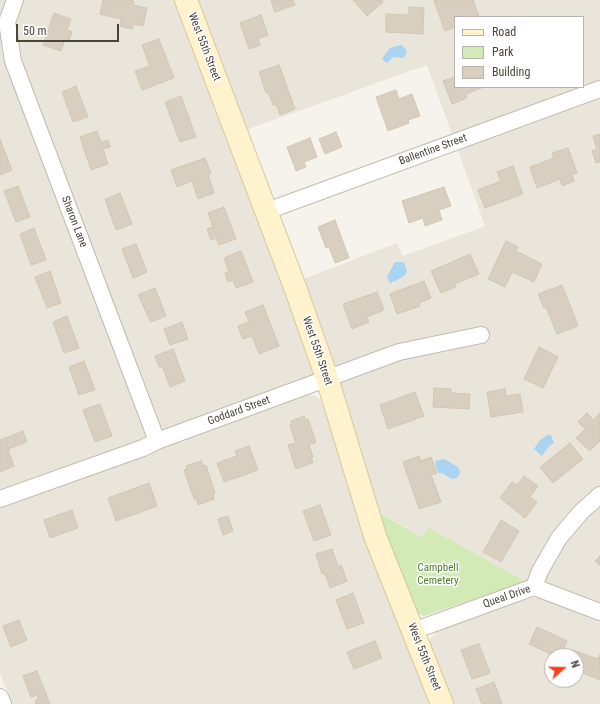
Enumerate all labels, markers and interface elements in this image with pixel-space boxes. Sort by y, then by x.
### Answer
street label: West 55th Street [185,11,223,83]
scale bar [18,16,121,42]
legend [454,16,584,88]
text: 50 m [23,24,47,38]
text: Road [492,25,516,39]
text: Park [492,45,513,59]
text: Building [492,65,530,79]
street label: Ballentine Street [397,132,469,168]
street label: Sharon Lane [58,194,90,250]
street label: West 55th Street [299,315,335,387]
street label: Goddard Street [206,394,272,428]
park label: Campbell Cemetery [417,561,459,587]
street label: Queal Drive [482,583,532,611]
street label: West 55th Street [404,621,444,693]
north arrow [544,648,584,688]
text: N [568,659,582,669]

